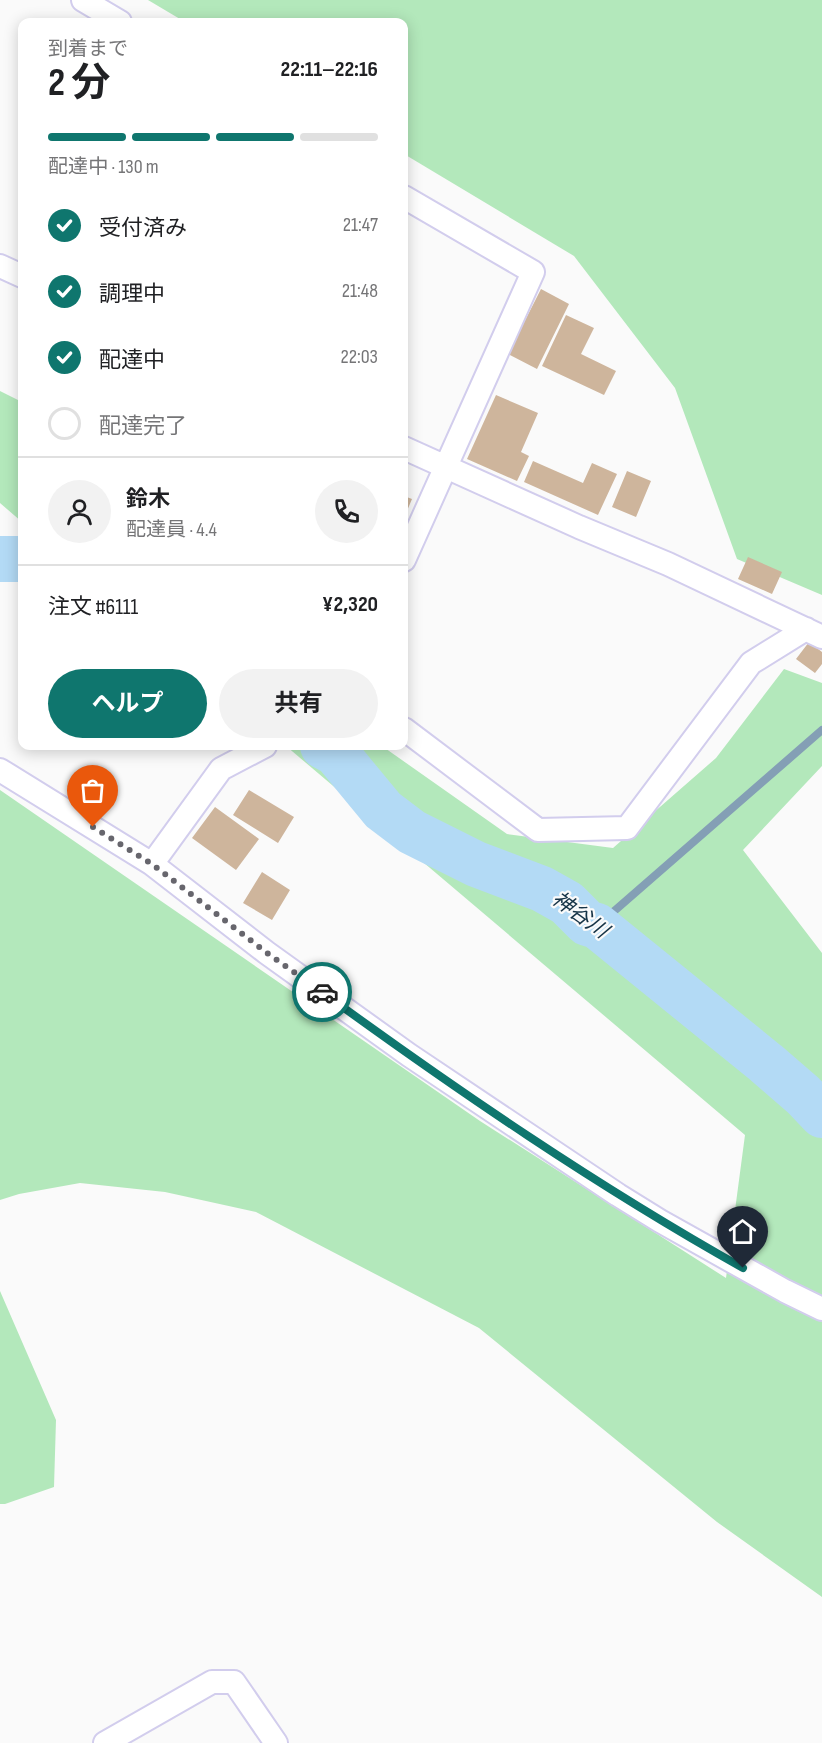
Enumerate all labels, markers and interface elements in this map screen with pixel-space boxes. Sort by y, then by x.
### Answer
text: 到着まで [48,37,128,61]
text: 22:11–22:16 [281,56,378,83]
text: 2 分 [48,60,110,107]
text: 配達中 · 130 m [48,155,159,179]
icon: check [48,209,81,242]
text: 21:47 [343,213,378,237]
text: 受付済み [99,215,187,242]
icon: check [48,275,81,308]
text: 21:48 [342,279,378,303]
text: 調理中 [99,281,165,308]
icon: check [48,341,81,374]
text: 22:03 [340,345,378,369]
text: 配達中 [99,347,165,374]
text: 配達完了 [99,413,187,440]
button: person [48,480,111,543]
button: phone [315,480,378,543]
text: 鈴木 [126,486,170,513]
text: 配達員 · 4.4 [126,518,217,542]
text: ¥2,320 [322,591,378,618]
text: 注文 #6111 [48,594,138,621]
button: ヘルプ [48,669,207,738]
button: 共有 [219,669,378,738]
pin [67,765,118,827]
icon: bag [76,774,109,807]
water label: 神谷川 [547,886,614,945]
courier [292,962,352,1022]
icon: car [306,976,339,1009]
pin [717,1206,768,1268]
icon: home [726,1215,759,1248]

